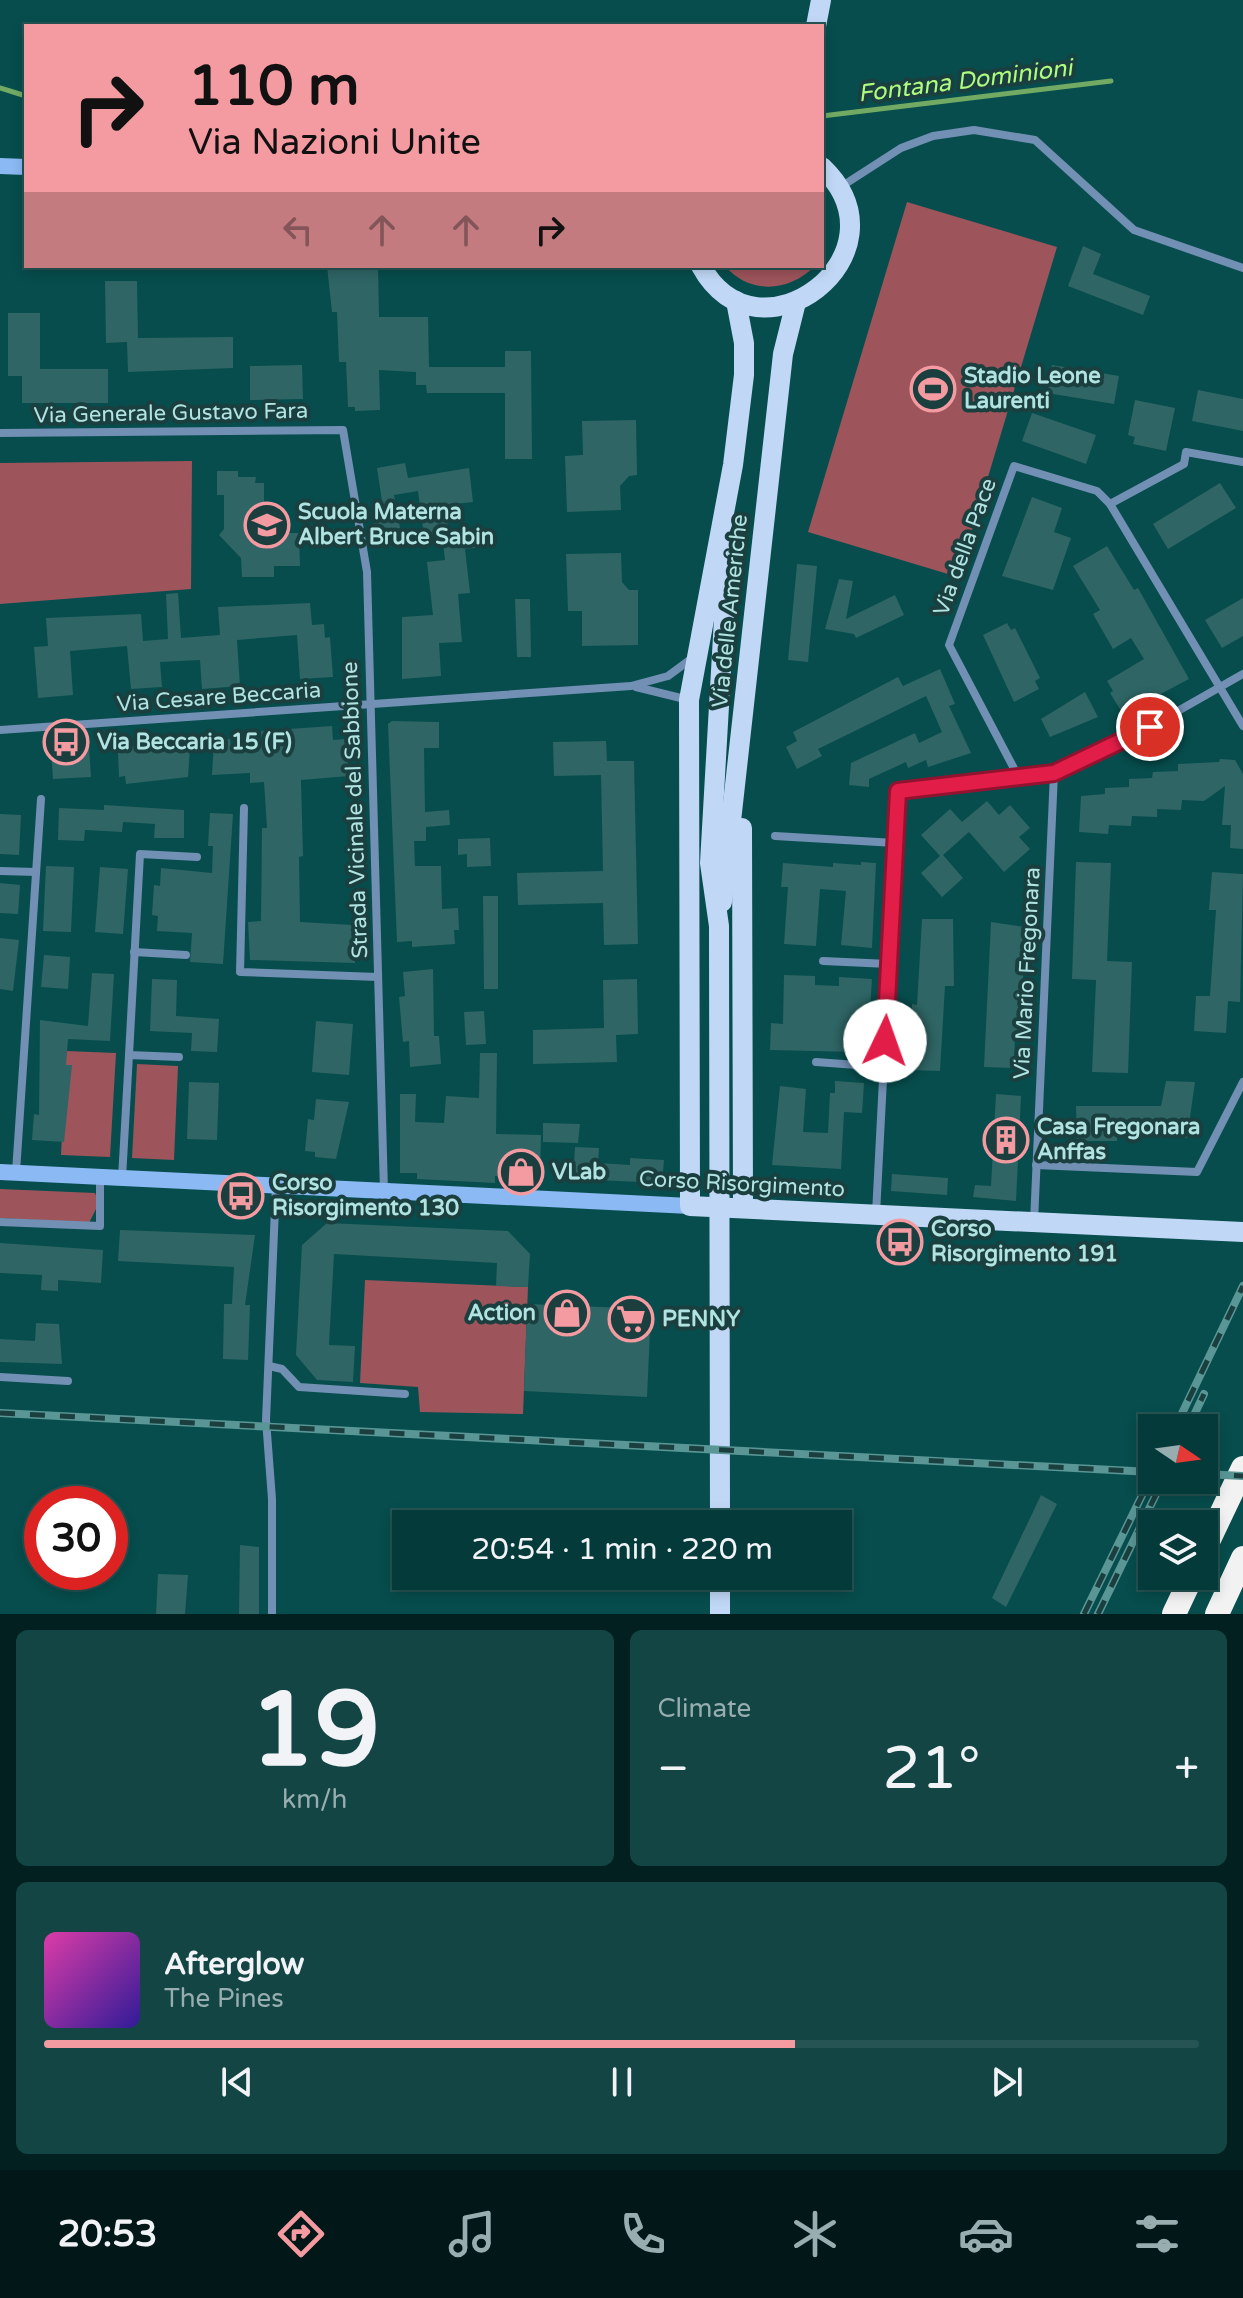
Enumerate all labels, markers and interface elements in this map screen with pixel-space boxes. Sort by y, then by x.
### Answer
text: 110 m [188,53,359,120]
water label: Fontana Dominioni [856,53,1077,109]
icon: right [56,56,160,160]
text: Via Nazioni Unite [188,121,481,164]
icon: left [276,208,320,252]
icon: ahead [360,208,404,252]
icon: ahead [444,208,488,252]
icon: right [528,208,572,252]
place label: Stadio Leone Laurenti [964,363,1101,414]
sports icon: Stadio Leone Laurenti [909,365,957,413]
street label: Via Generale Gustavo Fara [34,398,308,428]
street label: Via della Pace [928,475,1002,619]
place label: Scuola Materna Albert Bruce Sabin [298,499,494,550]
school or university icon: Scuola Materna Albert Bruce Sabin [243,501,291,549]
street label: Via delle Americhe [707,513,753,709]
street label: Strada Vicinale del Sabbione [337,661,373,959]
street label: Via Cesare Beccaria [116,677,322,717]
pin [1116,693,1184,761]
icon: arrive [1128,705,1172,749]
bus stop icon: Via Beccaria 15 (F) [42,718,90,766]
place label: Via Beccaria 15 (F) [97,729,292,755]
street label: Via Mario Fregonara [1008,866,1046,1080]
position arrow [843,999,927,1083]
place label: Casa Fregonara Anffas [1037,1114,1200,1165]
building icon: Casa Fregonara Anffas [982,1116,1030,1164]
shop icon: VLab [497,1148,545,1196]
place label: VLab [552,1159,606,1185]
street label: Corso Risorgimento [638,1166,846,1202]
place label: Corso Risorgimento 130 [272,1170,459,1221]
bus stop icon: Corso Risorgimento 130 [217,1172,265,1220]
place label: Corso Risorgimento 191 [931,1216,1118,1267]
bus stop icon: Corso Risorgimento 191 [876,1218,924,1266]
shop icon: Action [543,1289,591,1337]
supermarket icon: PENNY [607,1295,655,1343]
place label: Action [467,1300,536,1326]
place label: PENNY [662,1306,740,1332]
north arrow [1138,1414,1218,1494]
map controls [1138,1414,1218,1590]
speed limit sign: 30 [24,1486,128,1590]
button: layers [1138,1510,1218,1590]
text: 20:54 · 1 min · 220 m [471,1531,773,1568]
text: 19 [249,1669,380,1794]
text: Climate [658,1693,751,1724]
text: 21° [883,1733,981,1805]
text: − [658,1743,689,1796]
text: + [1174,1743,1199,1796]
text: km/h [282,1784,347,1815]
text: Afterglow [164,1946,304,1983]
text: The Pines [164,1983,284,2014]
icon: previous [215,2060,259,2104]
icon: pause [600,2060,644,2104]
icon: next [985,2060,1029,2104]
icon: directions [273,2206,329,2262]
icon: music [444,2206,500,2262]
icon: phone [615,2206,671,2262]
icon: climate [787,2206,843,2262]
icon: car [958,2206,1014,2262]
icon: filters [1129,2206,1185,2262]
text: 20:53 [58,2213,157,2256]

